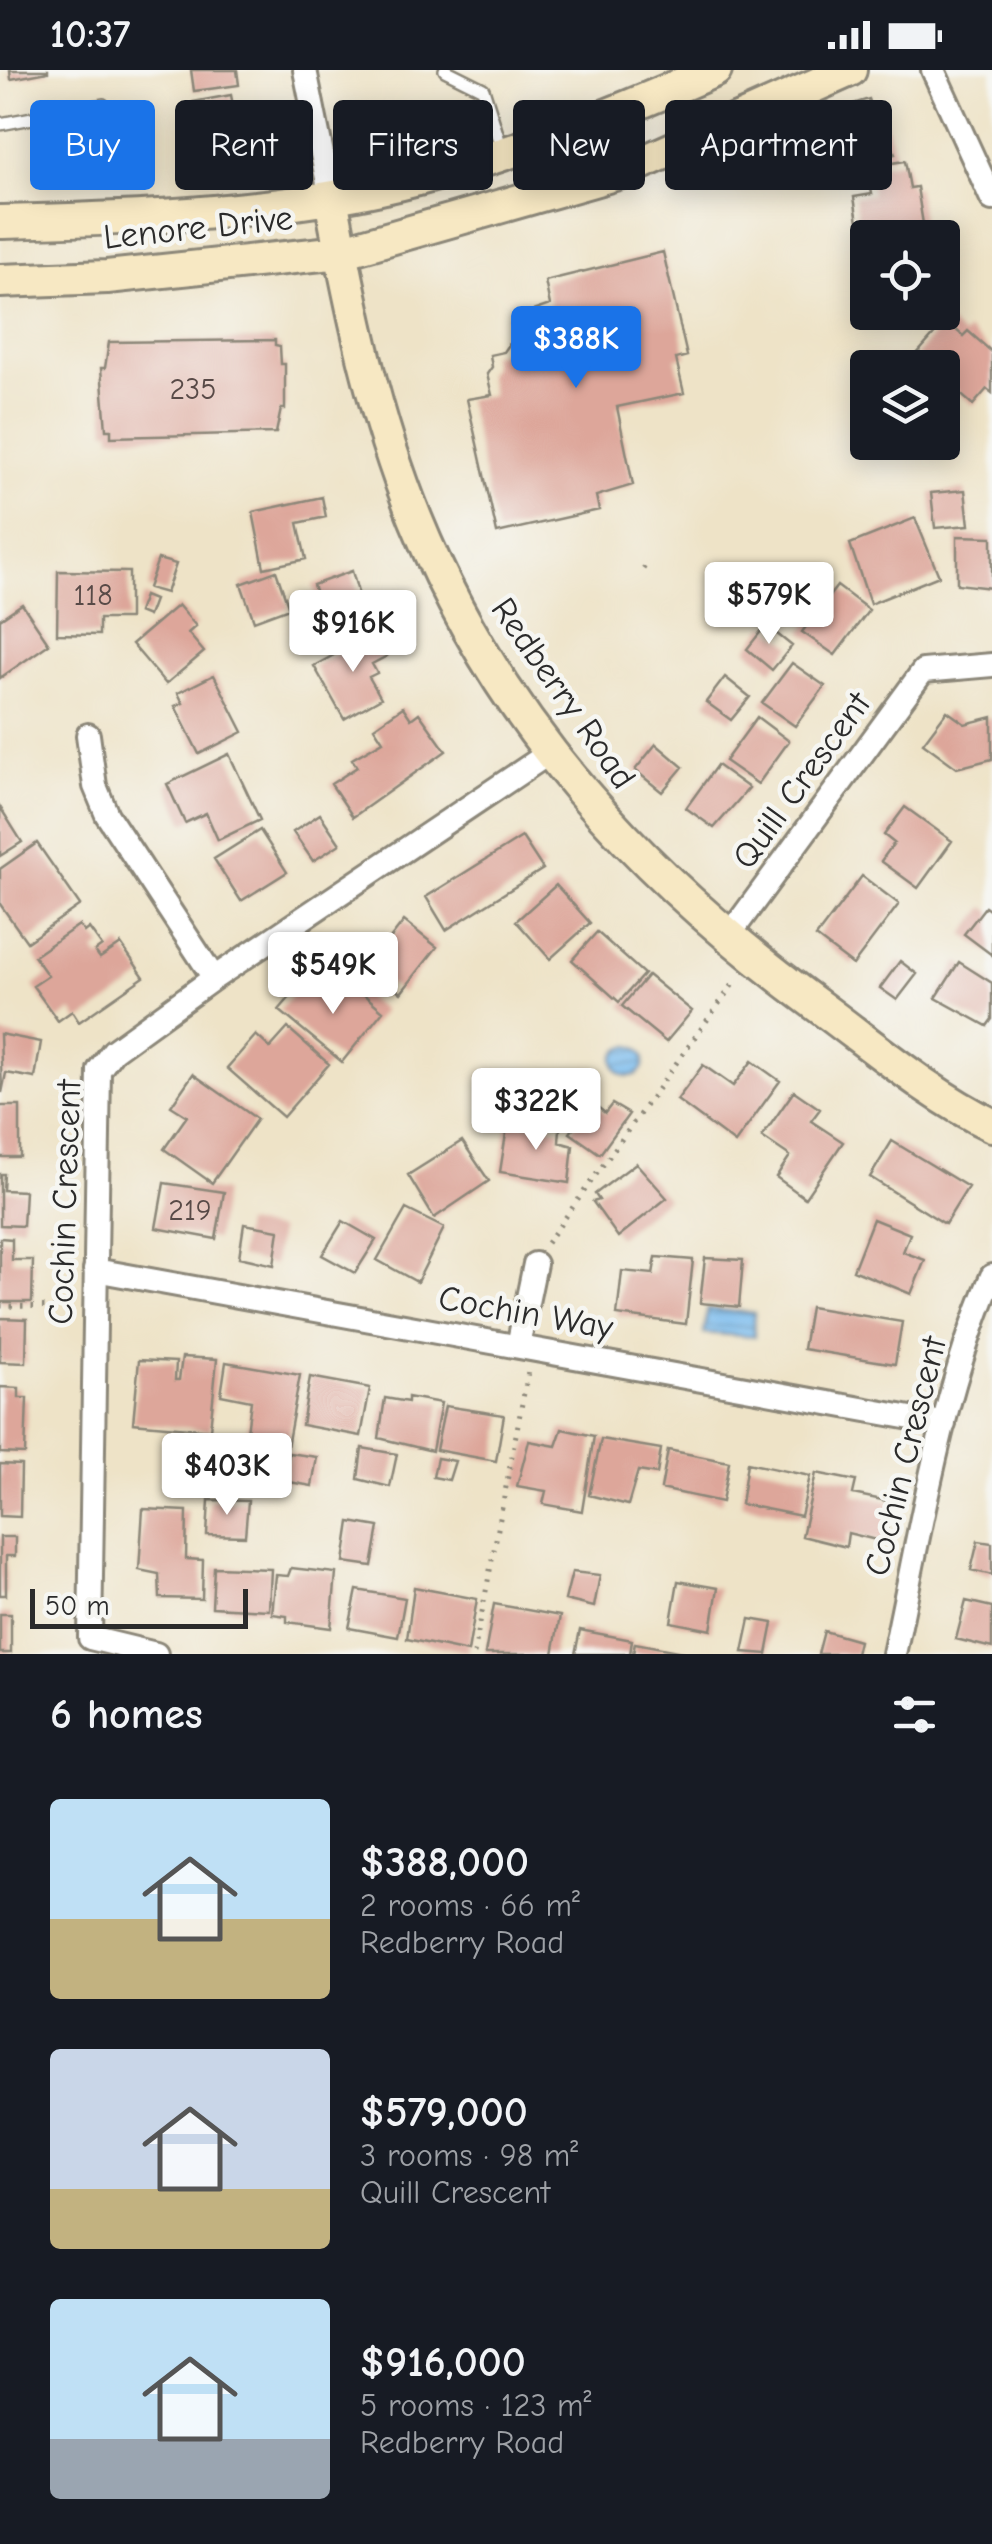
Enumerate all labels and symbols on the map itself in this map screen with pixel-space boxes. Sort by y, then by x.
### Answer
street label: Lenore Drive [101,197,295,258]
pin: $388K [506,306,646,391]
house number: 235 [169,372,217,407]
pin: $579K [699,562,839,647]
house number: 118 [73,578,113,613]
pin: $916K [283,590,423,675]
street label: Redberry Road [483,590,644,797]
street label: Quill Crescent [724,683,880,877]
pin: $549K [263,932,403,1017]
pin: $322K [466,1068,606,1153]
street label: Cochin Crescent [40,1078,89,1325]
house number: 219 [168,1193,212,1228]
street label: Cochin Way [436,1277,617,1348]
street label: Cochin Crescent [856,1331,955,1580]
pin: $403K [157,1433,297,1518]
scale bar [30,1584,248,1628]

